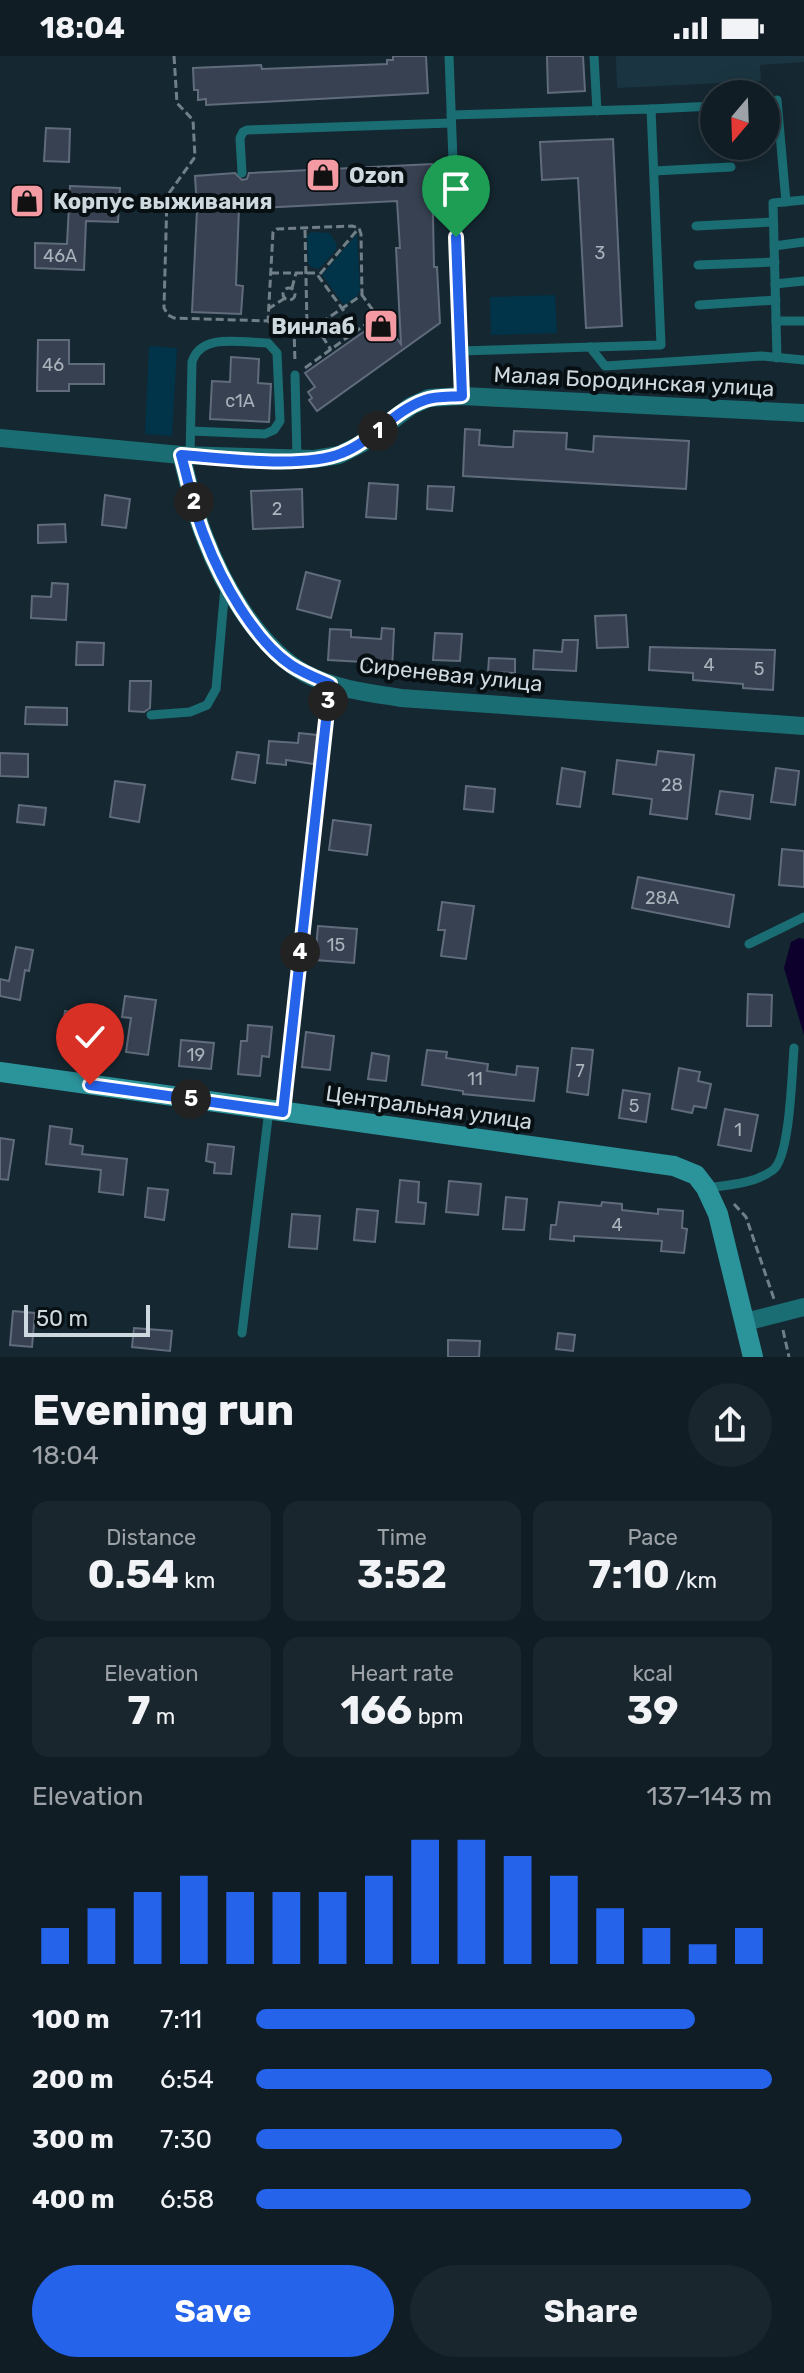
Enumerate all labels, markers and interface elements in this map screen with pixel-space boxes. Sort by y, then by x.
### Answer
text: 18:04 [40,10,125,46]
north arrow [700,80,780,160]
map controls [700,80,780,160]
pin [422,155,490,237]
shop icon: Ozon [304,156,342,194]
place label: Ozon [349,162,404,189]
icon: arrive [434,167,478,211]
shop icon: Корпус выживания [8,182,46,220]
place label: Корпус выживания [53,188,273,215]
house number: 3 [595,242,605,264]
house number: 46А [43,245,77,267]
shop icon: Винлаб [362,307,400,345]
place label: Винлаб [271,313,355,340]
house number: 46 [42,354,64,376]
street label: Малая Бородинская улица [493,361,775,402]
house number: с1А [225,390,255,412]
pin: 1 [358,411,398,451]
text: 1 [373,417,383,444]
pin: 2 [174,482,214,522]
text: 2 [187,488,201,515]
house number: 2 [272,498,282,520]
street label: Сиреневая улица [358,651,544,698]
house number: 4 [703,654,715,676]
house number: 5 [754,658,764,680]
pin: 3 [308,681,348,721]
text: 3 [321,687,335,714]
house number: 28 [661,774,683,796]
house number: 28А [645,887,679,909]
pin: 4 [280,932,320,972]
house number: 15 [327,934,345,956]
text: 4 [292,938,308,965]
pin [56,1003,124,1085]
icon: check [68,1015,112,1059]
house number: 19 [187,1044,205,1066]
house number: 7 [575,1060,585,1082]
house number: 11 [467,1068,483,1090]
pin: 5 [171,1079,211,1119]
street label: Центральная улица [324,1080,534,1135]
text: 5 [184,1085,198,1112]
house number: 5 [629,1095,639,1117]
house number: 1 [734,1119,742,1141]
house number: 4 [611,1214,623,1236]
scale bar [24,1301,150,1337]
text: 50 m [36,1305,88,1332]
button: share [688,1383,772,1467]
text: Evening run [32,1384,294,1436]
text: 18:04 [32,1440,99,1471]
text: Distance [106,1524,196,1551]
text: Time [377,1524,427,1551]
text: Pace [627,1524,678,1551]
text: 0.54 [87,1551,179,1598]
text: 3:52 [357,1551,447,1598]
text: 7:10 [588,1551,670,1598]
text: km [179,1567,215,1594]
text: /km [670,1567,717,1594]
text: Elevation [104,1660,198,1687]
text: Heart rate [350,1660,454,1687]
text: kcal [632,1660,673,1687]
text: 7 [127,1687,150,1734]
text: 166 [340,1687,412,1734]
text: 39 [627,1687,679,1734]
text: m [150,1703,175,1730]
text: bpm [412,1703,464,1730]
text: Elevation [32,1781,143,1812]
text: 137–143 m [646,1781,772,1812]
text: 100 m [32,2004,110,2035]
text: 7:11 [160,2004,202,2035]
text: 200 m [32,2064,114,2095]
text: 6:54 [160,2064,214,2095]
text: 300 m [32,2124,114,2155]
text: 7:30 [160,2124,212,2155]
text: 400 m [32,2184,114,2215]
text: 6:58 [160,2184,214,2215]
button: Save [32,2265,394,2357]
button: Share [410,2265,772,2357]

